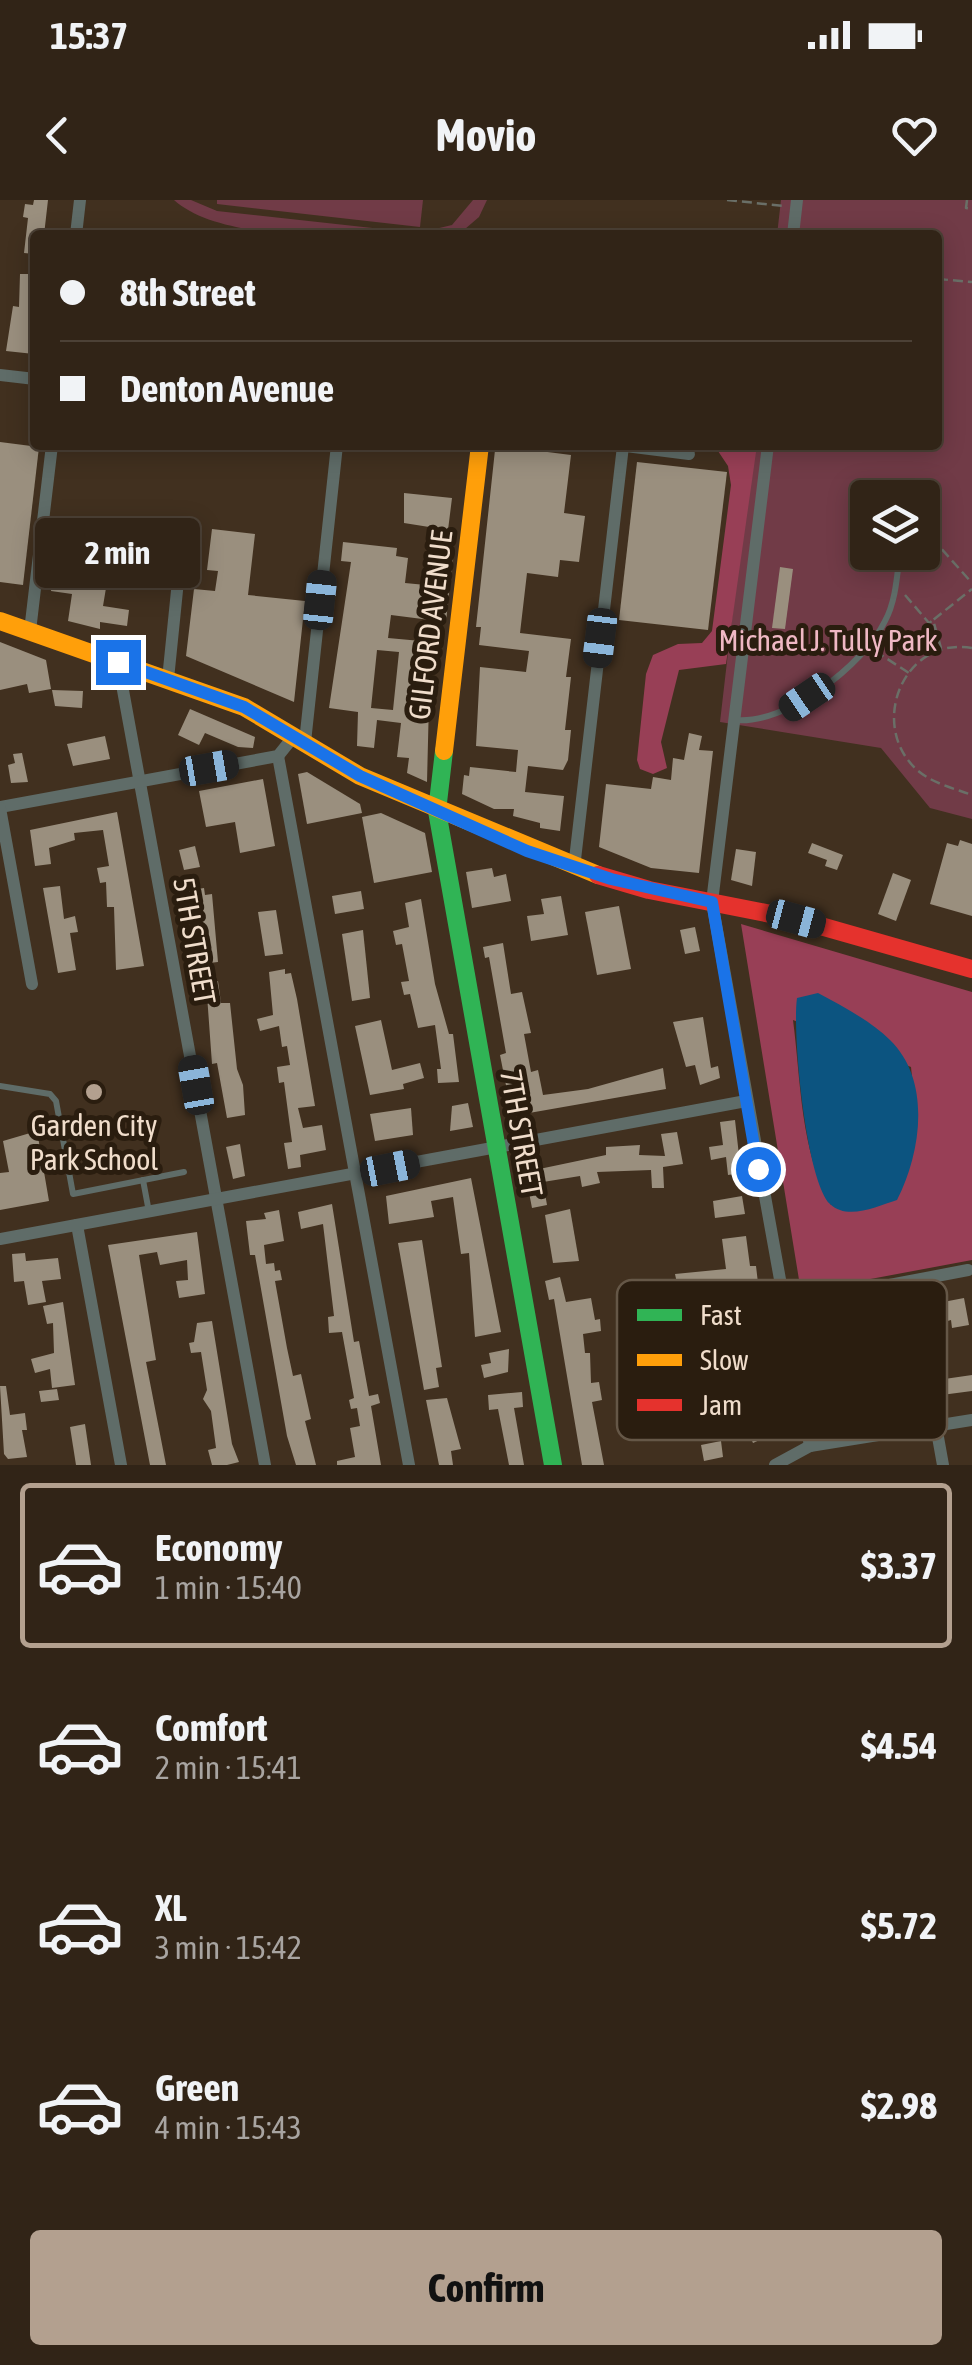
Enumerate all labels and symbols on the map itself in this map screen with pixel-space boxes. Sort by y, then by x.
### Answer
callout: 2 min [36,517,200,587]
street label: GILFORD AVENUE [402,528,459,721]
car [302,569,338,631]
car [581,606,619,670]
park label: Michael J. Tully Park [718,623,938,657]
route end [96,640,141,685]
car [774,668,840,726]
car [177,748,241,788]
street label: 5TH STREET [167,875,223,1007]
car [763,897,829,941]
car [176,1053,216,1117]
street label: 7TH STREET [494,1067,550,1199]
marker: Garden City Park School [83,1081,105,1103]
place label: Garden City Park School [30,1108,158,1176]
route start [736,1147,781,1192]
car [358,1148,422,1188]
legend [617,1280,947,1440]
text: Fast [700,1299,742,1331]
text: Slow [700,1344,749,1376]
text: Jam [700,1389,742,1421]

